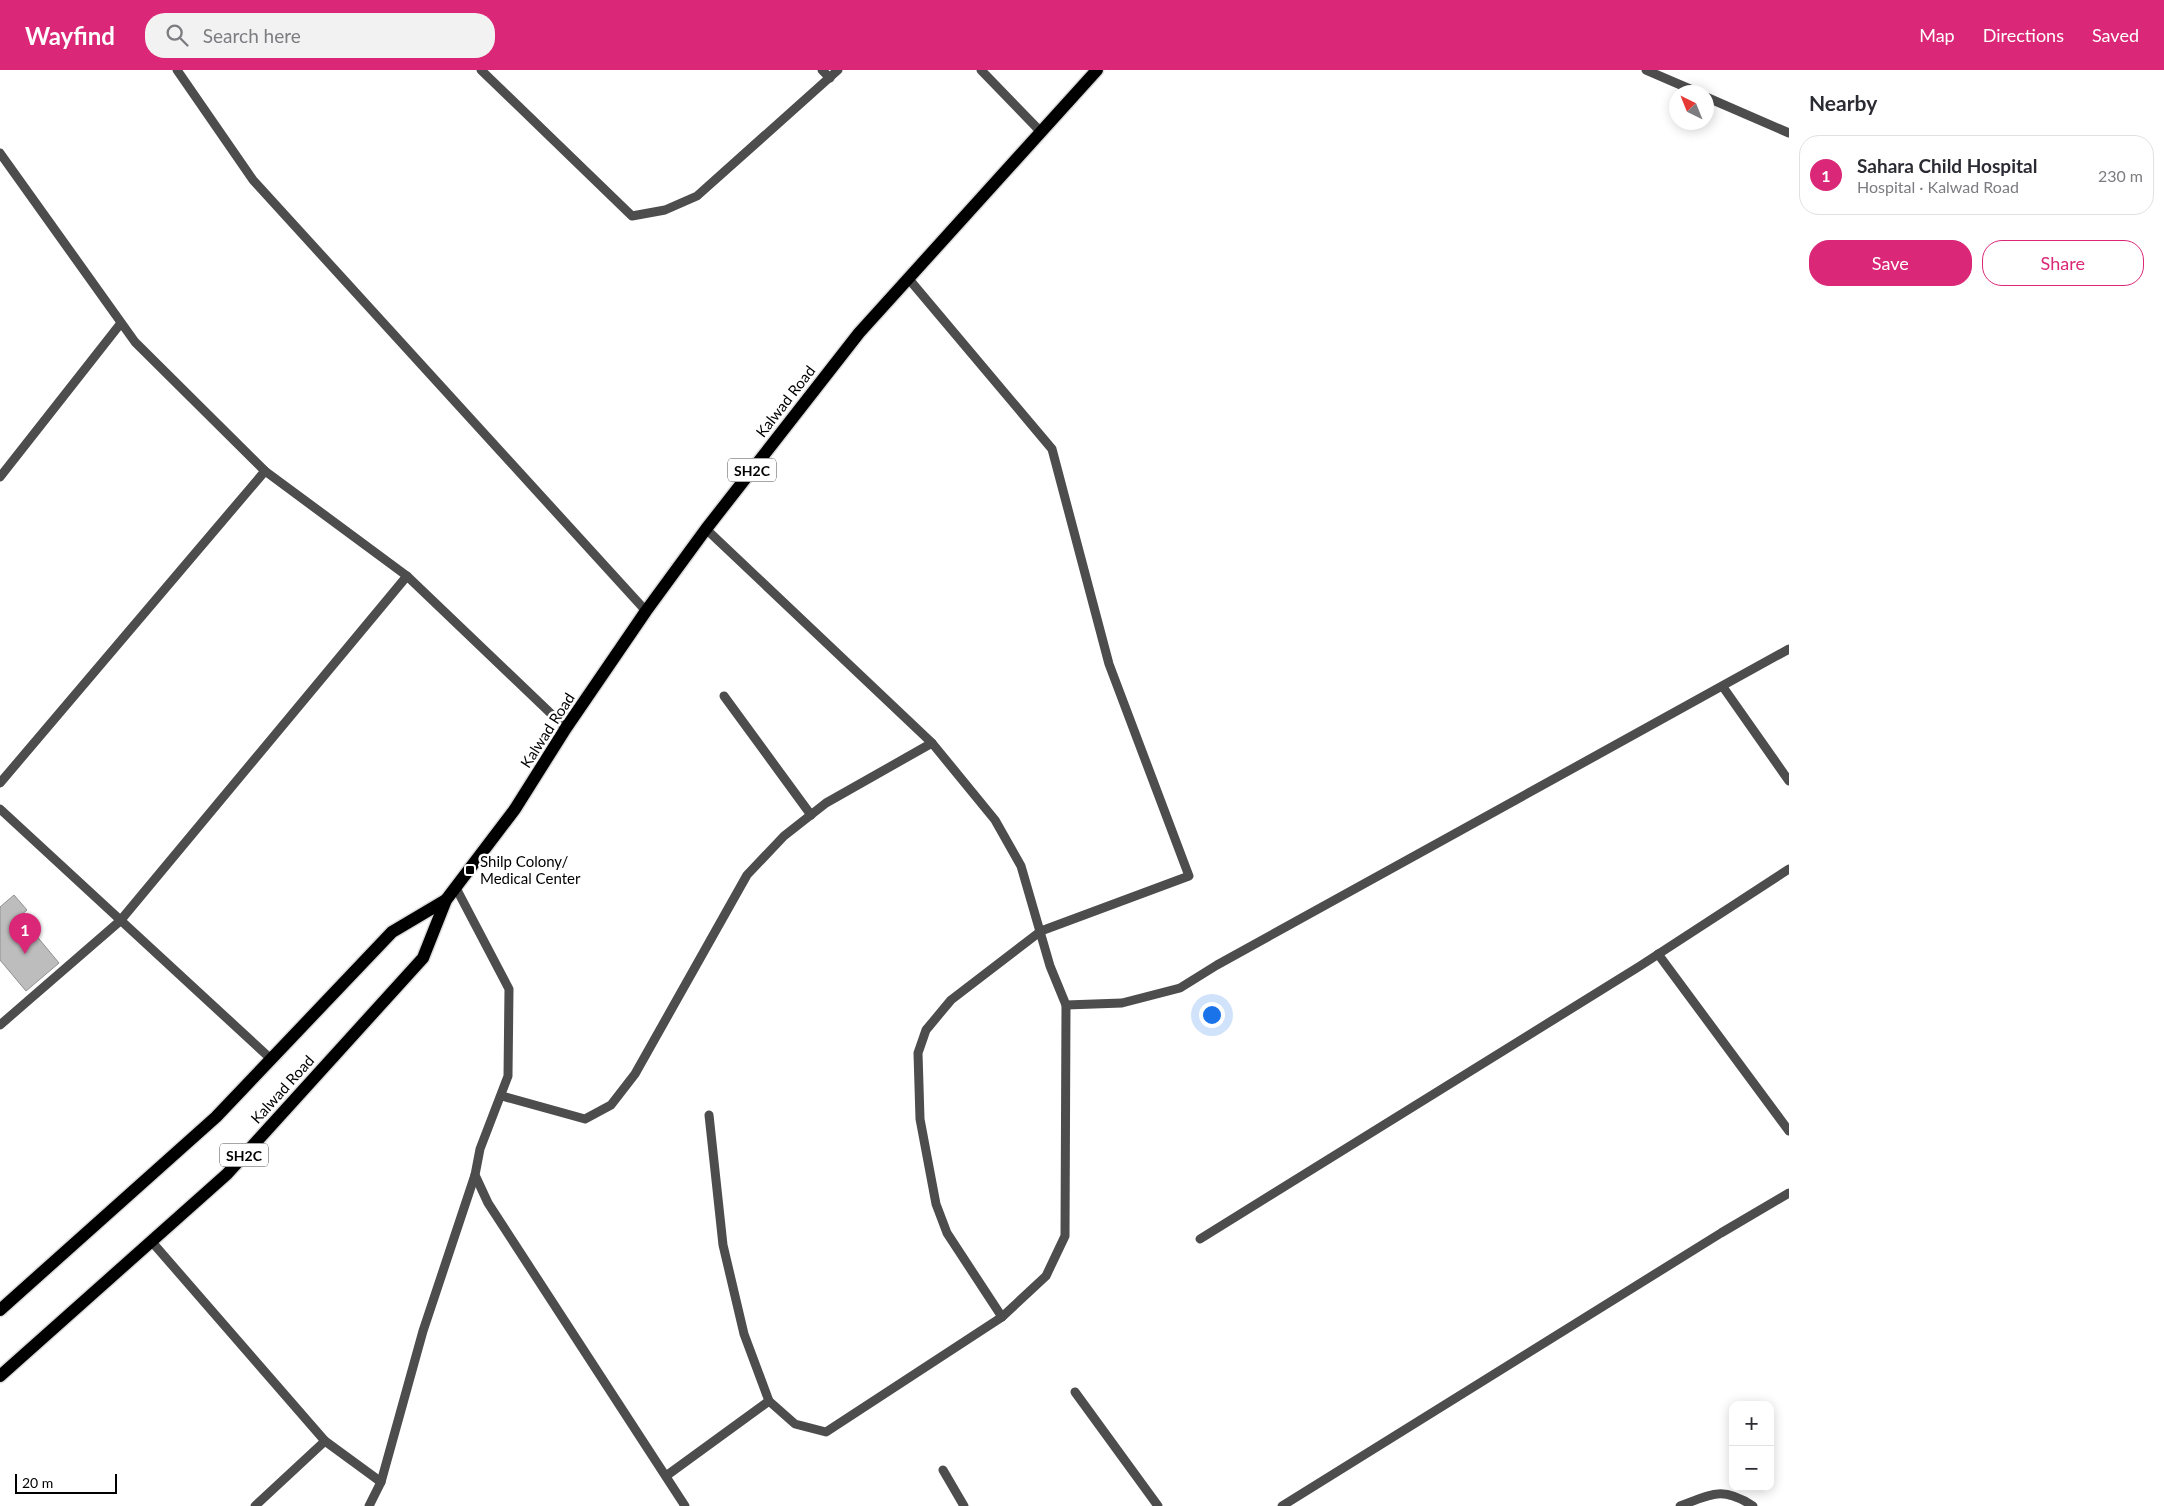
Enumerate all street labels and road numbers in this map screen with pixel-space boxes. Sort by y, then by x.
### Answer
street label: Kalwad Road [752,362,818,440]
road number: SH2C [728,458,776,482]
street label: Kalwad Road [516,689,578,771]
street label: Kalwad Road [247,1051,317,1127]
road number: SH2C [220,1144,268,1166]

